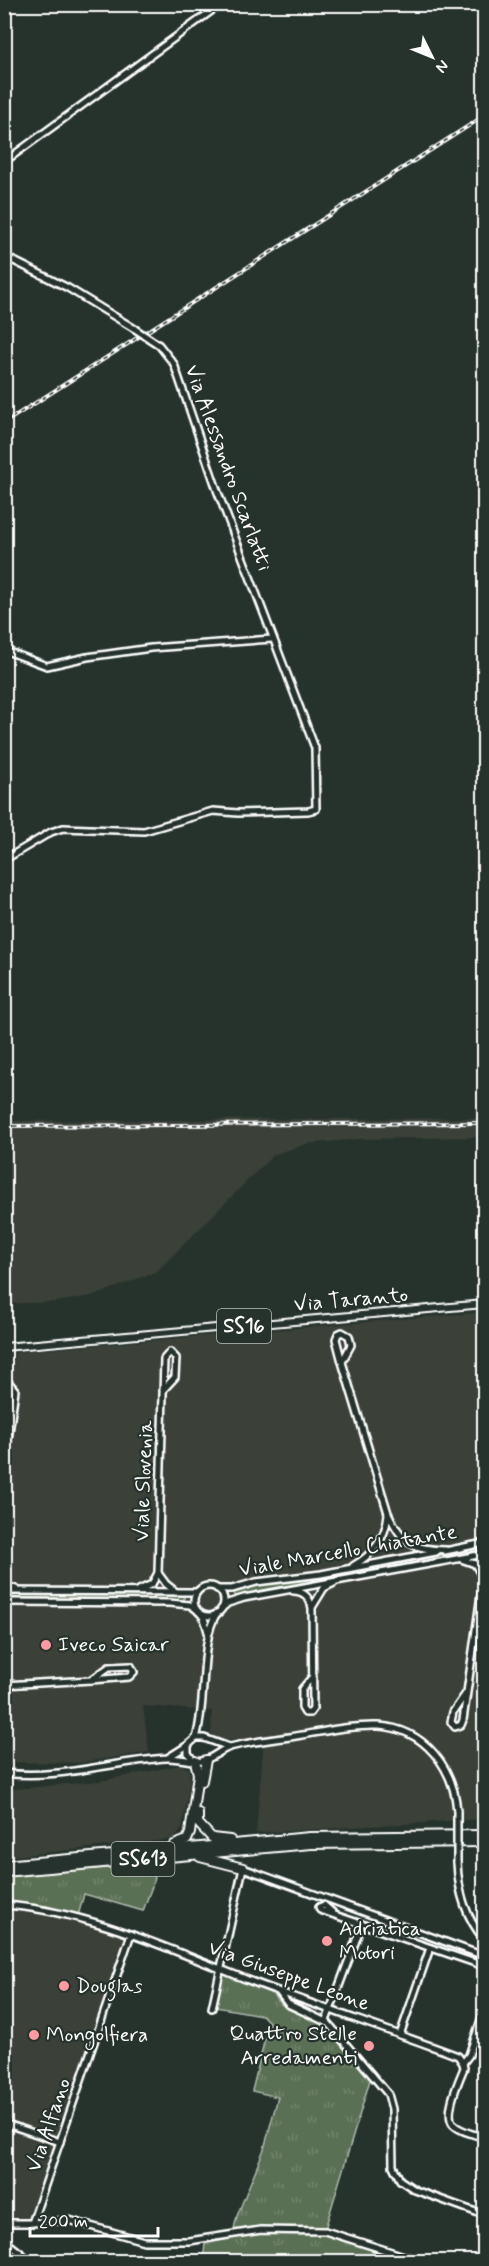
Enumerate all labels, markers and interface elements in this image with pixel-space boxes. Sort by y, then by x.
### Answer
north arrow [402,27,462,87]
text: N [431,55,453,77]
street label: Via Alessandro Scarlatti [178,361,278,575]
street label: Via Taranto [293,1281,409,1319]
road number: SS16 [217,1309,271,1343]
street label: Viale Slovenia [128,1420,160,1542]
street label: Viale Marcello Chiatante [237,1518,459,1584]
place label: Iveco Saicar [58,1631,169,1659]
marker: Iveco Saicar [39,1638,53,1652]
road number: SS613 [112,1842,174,1876]
place label: Adriatica Motori [339,1915,421,1967]
street label: Via Giuseppe Leone [204,1934,374,2018]
marker: Adriatica Motori [320,1934,334,1948]
place label: Douglas [76,1972,143,2002]
marker: Douglas [57,1979,71,1993]
place label: Quattro Stelle Arredamenti [229,2020,357,2072]
place label: Mongolfiera [46,2021,148,2050]
marker: Mongolfiera [27,2028,41,2042]
marker: Quattro Stelle Arredamenti [362,2039,376,2053]
street label: Via Alfano [20,2074,78,2176]
scale bar [30,2200,158,2238]
text: 200 m [39,2210,88,2234]

